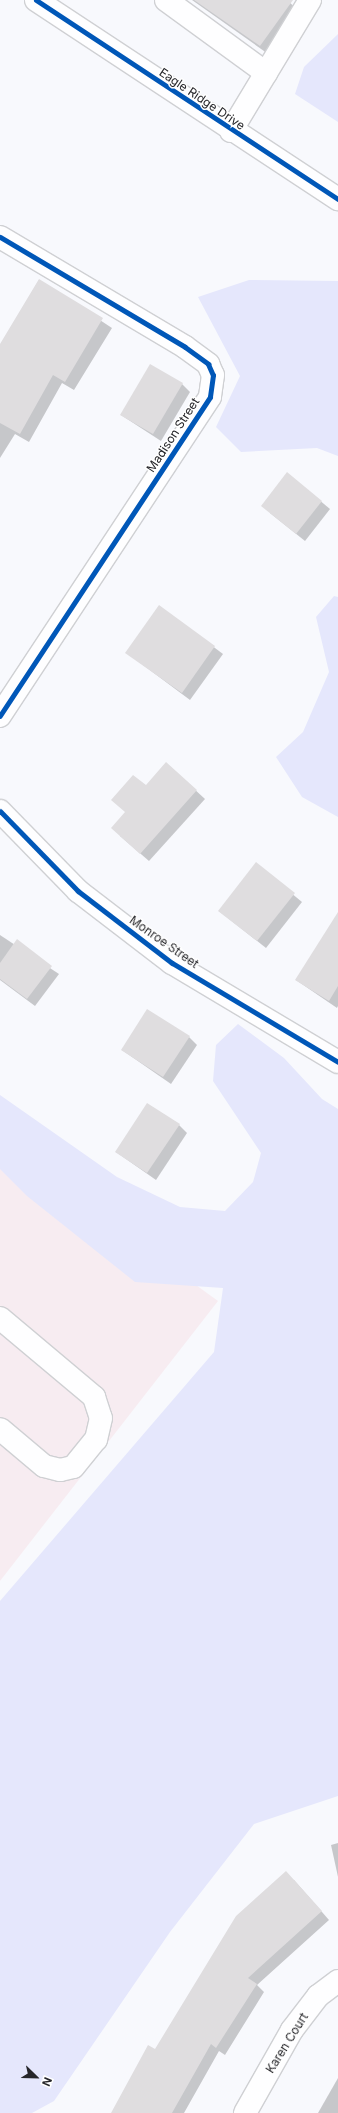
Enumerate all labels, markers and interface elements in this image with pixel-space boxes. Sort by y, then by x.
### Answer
street label: Eagle Ridge Drive [156,65,248,133]
street label: Madison Street [144,395,202,475]
street label: Monroe Street [127,913,201,971]
street label: Karen Court [263,2010,311,2076]
north arrow [16,2057,56,2097]
text: N [39,2075,55,2088]

